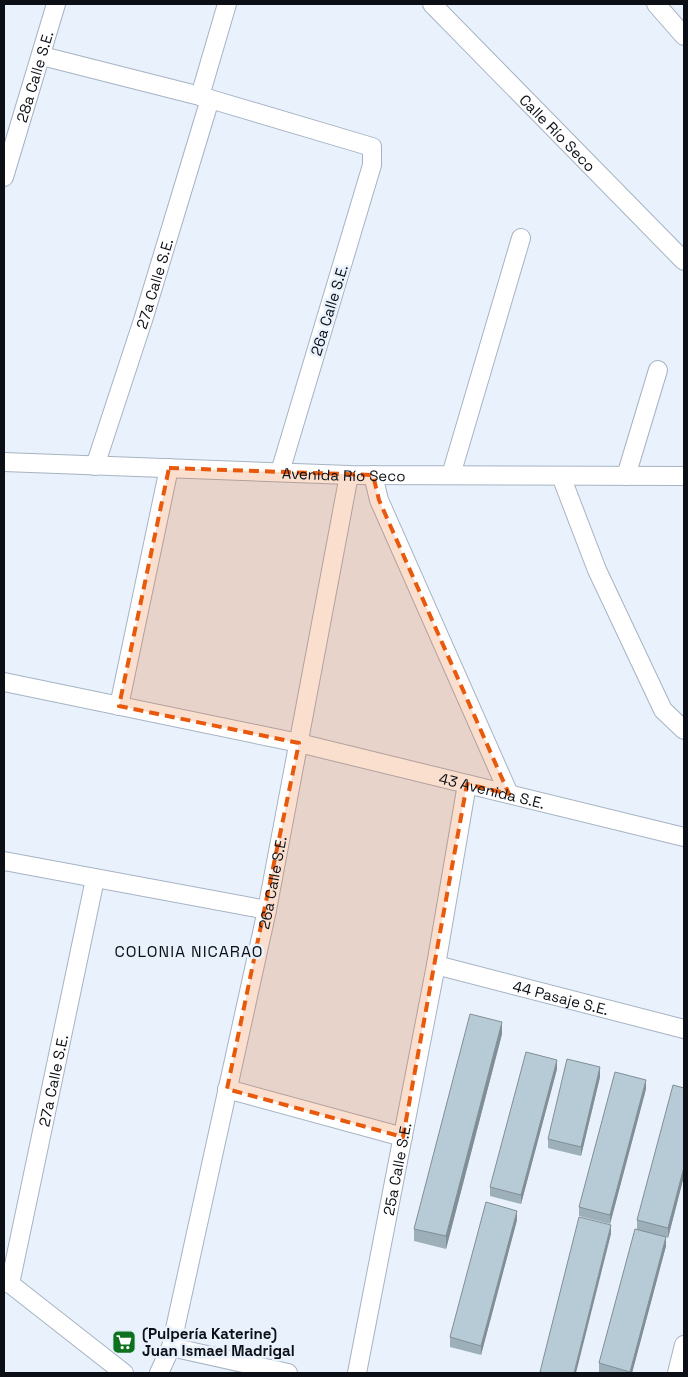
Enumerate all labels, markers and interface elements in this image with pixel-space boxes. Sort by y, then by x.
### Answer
street label: 28a Calle S.E. [12,28,57,124]
street label: Calle Río Seco [516,90,600,175]
street label: 27a Calle S.E. [131,236,177,331]
street label: 26a Calle S.E. [306,262,352,358]
street label: Avenida Río Seco [282,463,406,485]
street label: 43 Avenida S.E. [437,768,547,812]
street label: 26a Calle S.E. [254,834,290,931]
district label: COLONIA NICARAO [114,941,264,962]
street label: 44 Pasaje S.E. [511,976,611,1019]
street label: 27a Calle S.E. [34,1033,72,1128]
street label: 25a Calle S.E. [378,1121,415,1217]
place label: (Pulpería Katerine) Juan Ismael Madrigal [142,1324,295,1360]
supermarket icon: (Pulpería Katerine) Juan Ismael Madrigal [111,1329,137,1355]

